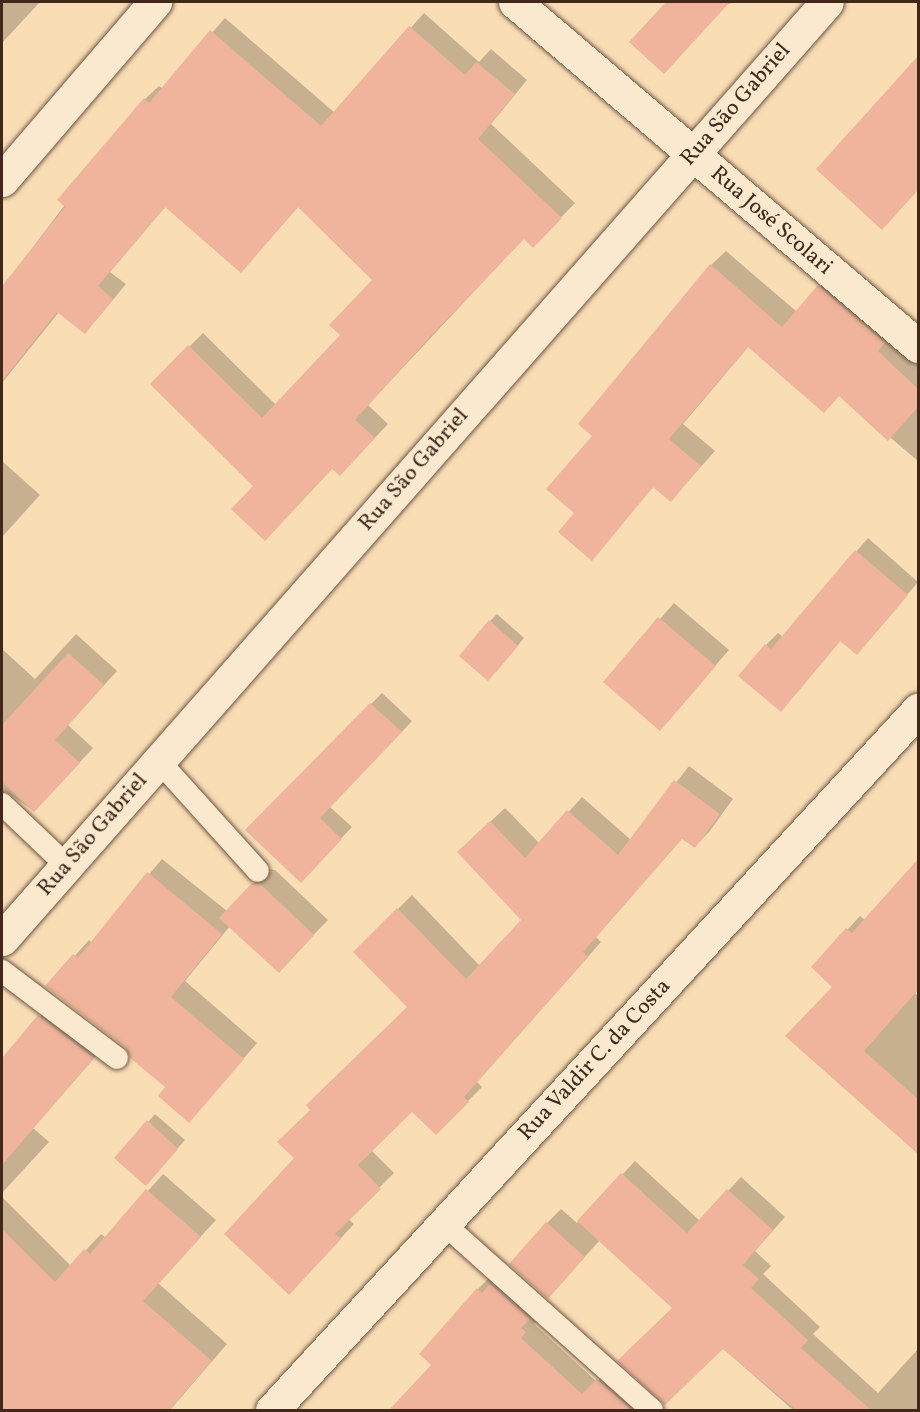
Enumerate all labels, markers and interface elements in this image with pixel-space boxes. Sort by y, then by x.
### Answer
street label: Rua São Gabriel [676,38,796,172]
street label: Rua José Scolari [705,161,837,281]
street label: Rua São Gabriel [354,403,474,537]
street label: Rua São Gabriel [33,768,153,902]
street label: Rua Valdir C. da Costa [513,973,677,1147]

